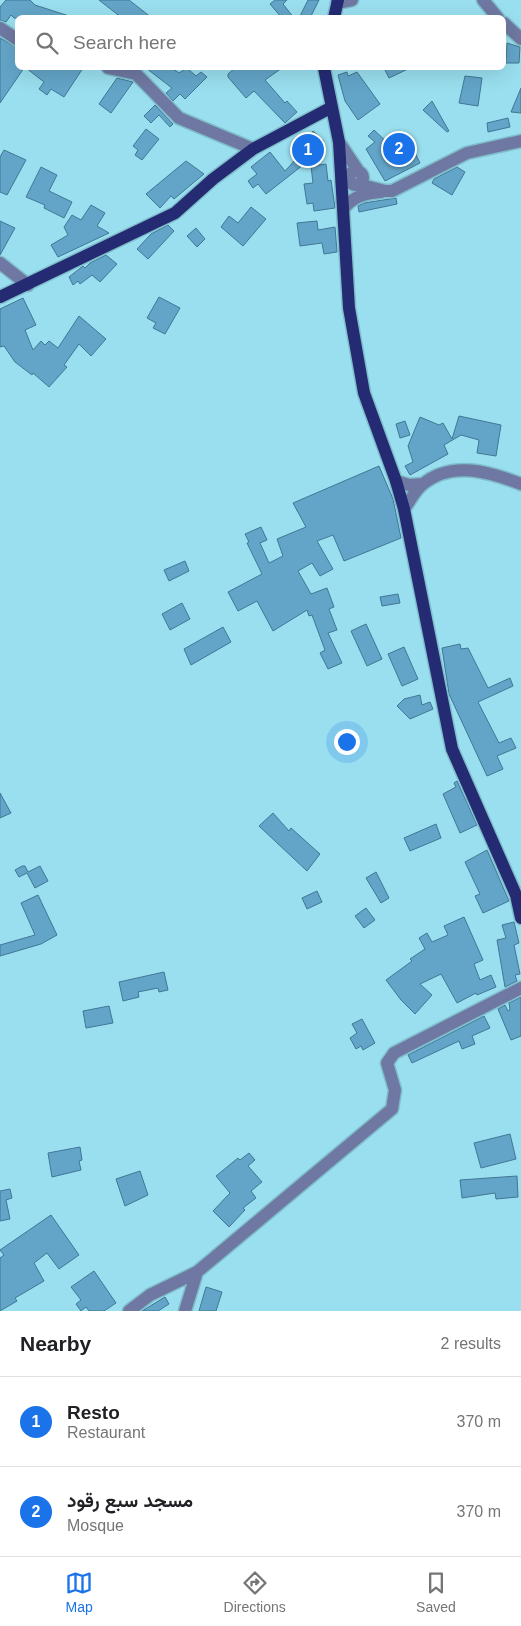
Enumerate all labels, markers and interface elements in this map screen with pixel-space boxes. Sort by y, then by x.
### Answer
search box [15,15,506,70]
icon: search [33,29,61,57]
text: Search here [73,32,177,53]
pin: 2 [383,130,415,168]
pin: 1 [292,131,324,169]
your location [334,729,360,755]
text: Nearby [20,1332,91,1355]
text: 2 results [441,1335,501,1352]
text: Resto [67,1402,120,1423]
text: 1 [32,1413,40,1430]
text: 370 m [457,1413,501,1430]
text: Restaurant [67,1424,145,1441]
text: مسجد سبع رقود [67,1490,193,1511]
text: 2 [32,1503,40,1520]
text: 370 m [457,1503,501,1520]
text: Mosque [67,1517,124,1534]
tab: Map [65,1569,93,1615]
tab: Directions [224,1569,286,1615]
tab: Saved [416,1569,456,1615]

